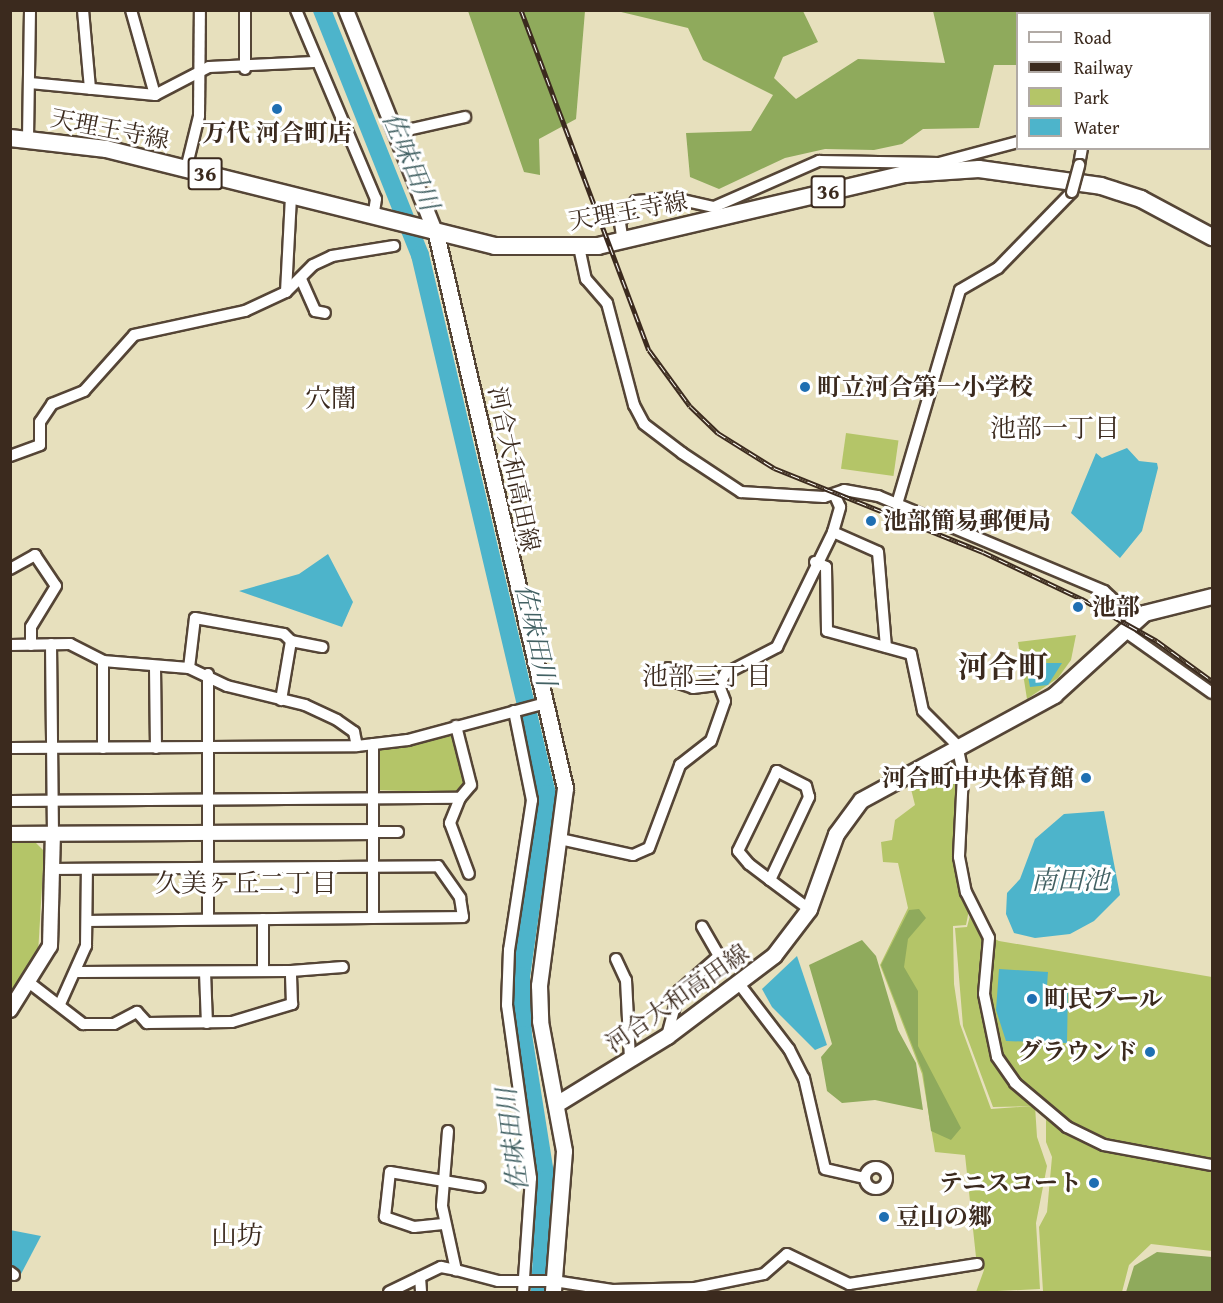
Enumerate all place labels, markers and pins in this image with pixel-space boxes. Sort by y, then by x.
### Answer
marker: 万代 河合町店 [270,102,284,116]
place label: 万代 河合町店 [202,119,352,147]
place label: 町立河合第一小学校 [817,373,1033,401]
marker: 町立河合第一小学校 [798,380,812,394]
place label: 池部簡易郵便局 [883,507,1051,535]
marker: 池部簡易郵便局 [864,514,878,528]
place label: 池部 [1092,593,1140,621]
marker: 池部 [1069,598,1087,616]
place label: 河合町中央体育館 [882,764,1074,792]
marker: 河合町中央体育館 [1079,771,1093,785]
place label: 町民プール [1044,985,1163,1013]
marker: 町民プール [1025,992,1039,1006]
place label: グラウンド [1018,1038,1138,1066]
marker: グラウンド [1143,1045,1157,1059]
place label: テニスコート [938,1169,1082,1197]
marker: テニスコート [1087,1176,1101,1190]
place label: 豆山の郷 [896,1203,992,1231]
marker: 豆山の郷 [877,1210,891,1224]

